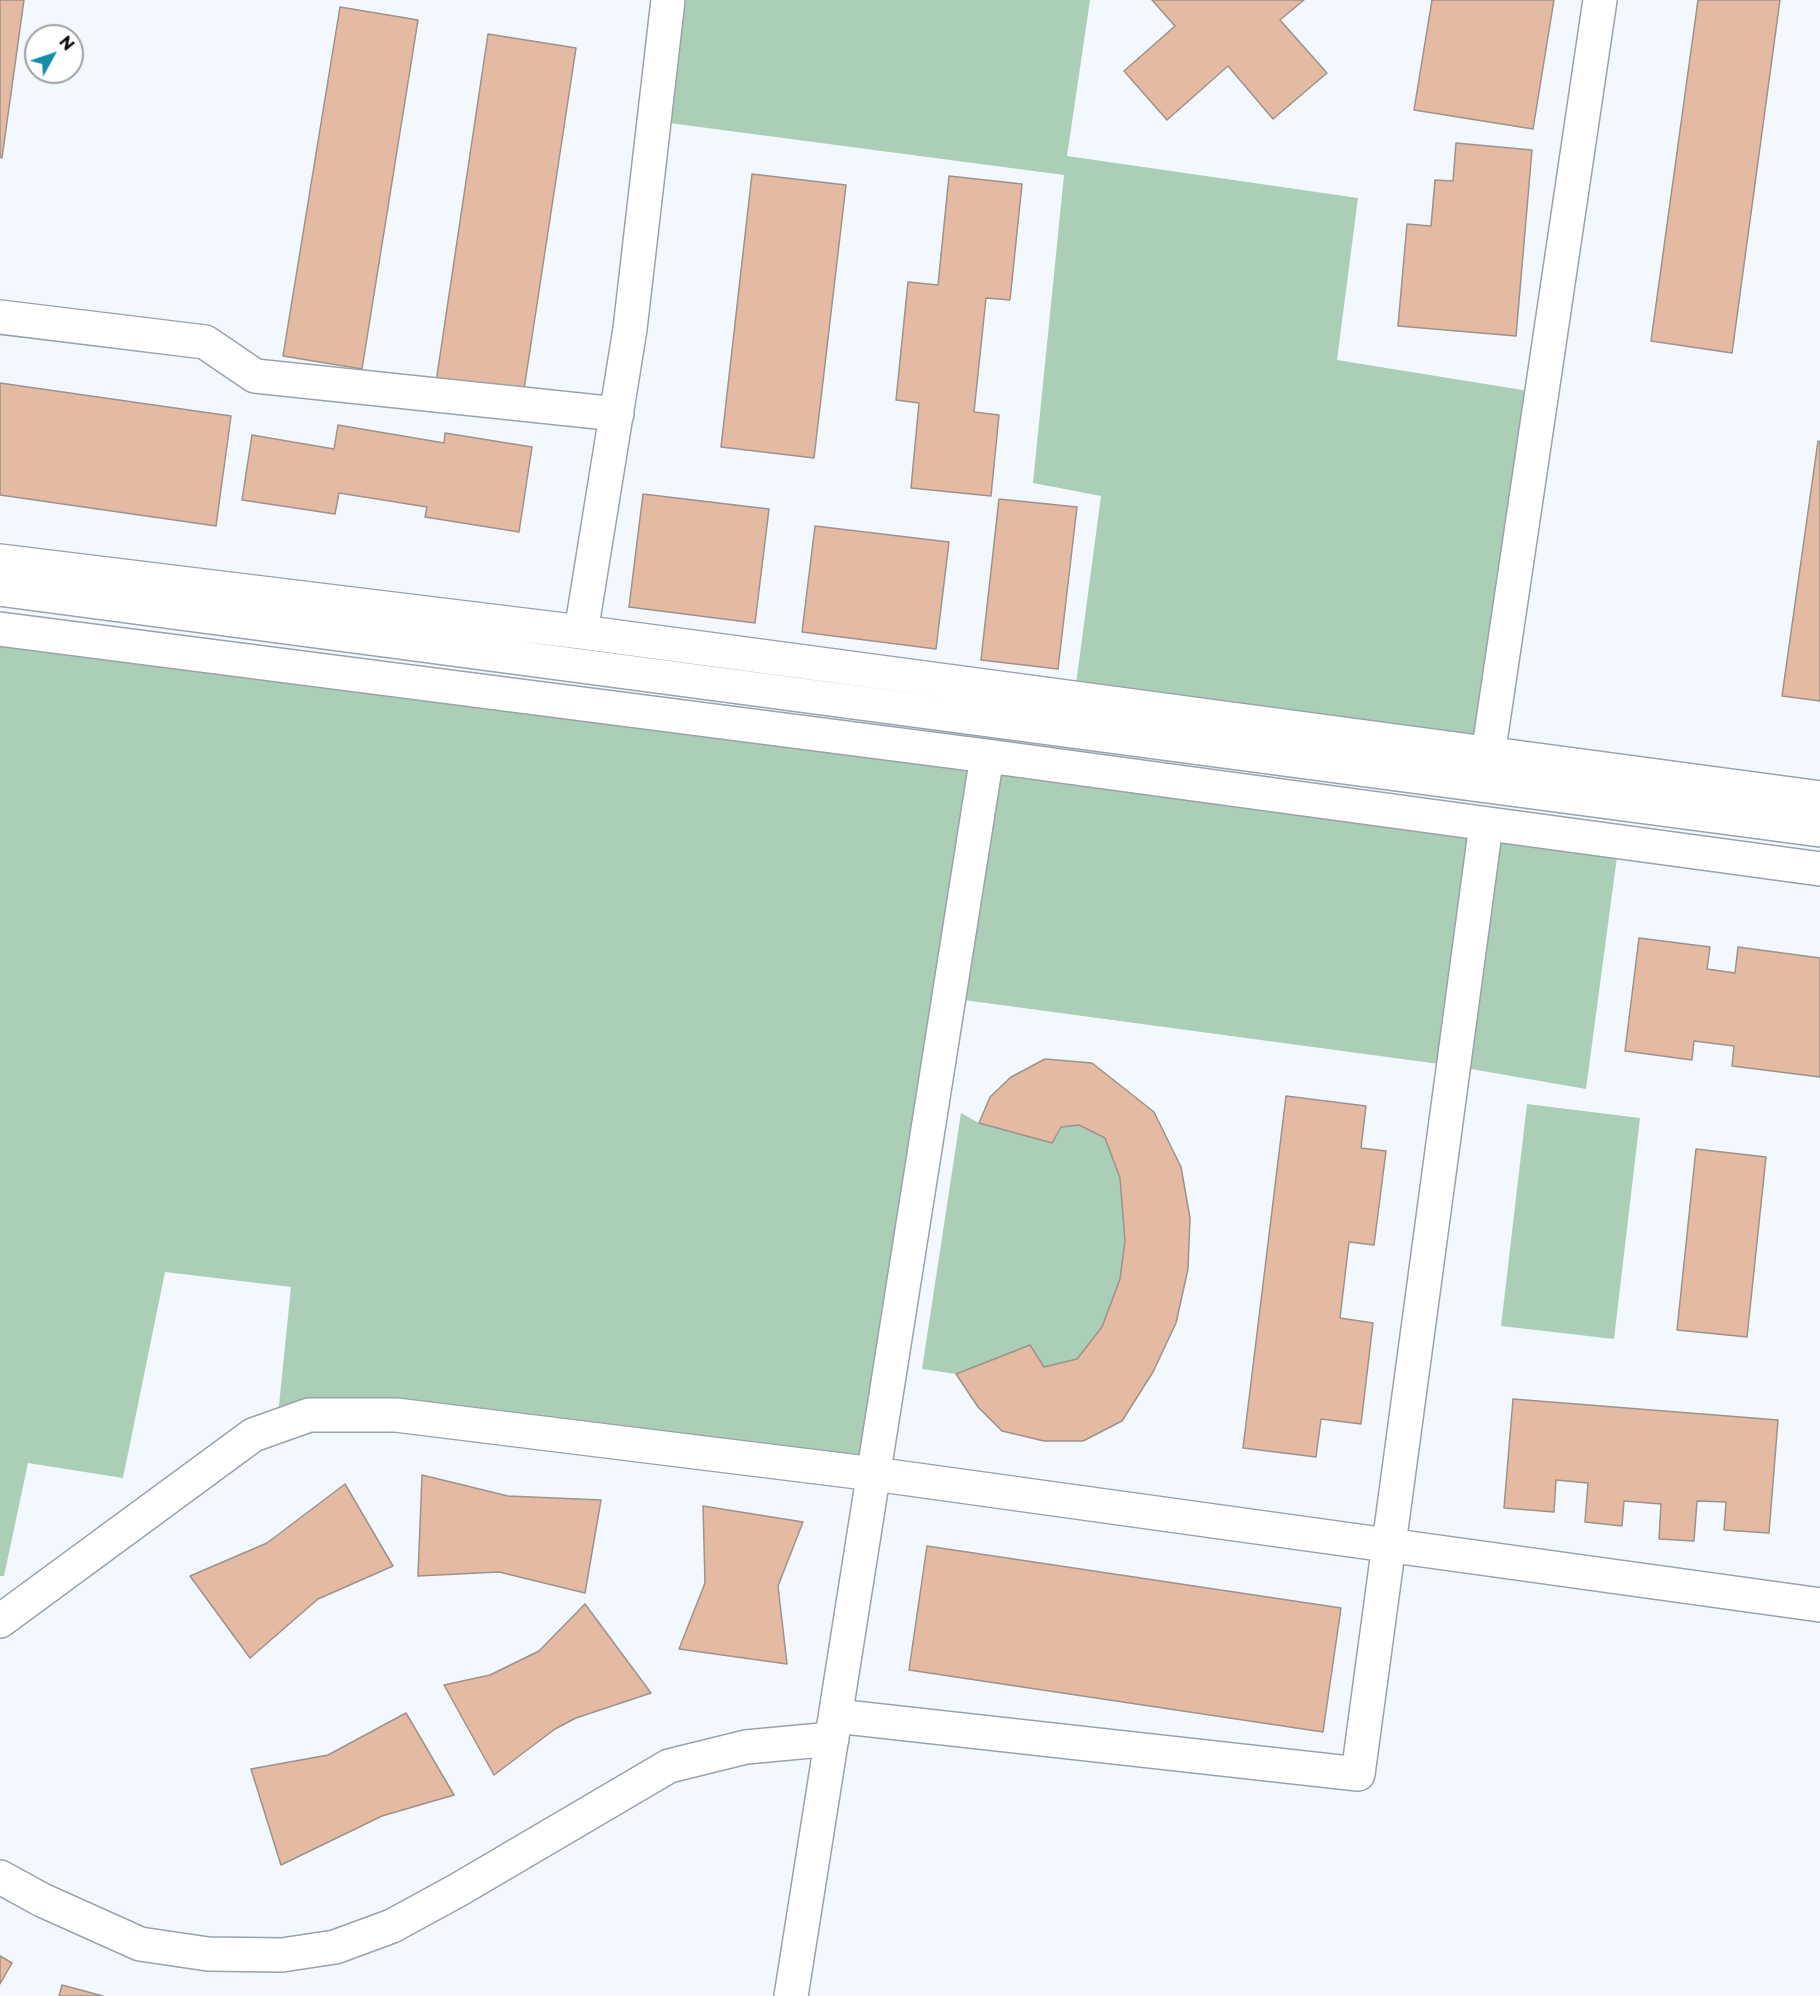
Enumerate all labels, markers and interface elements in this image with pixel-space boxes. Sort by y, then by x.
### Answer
north arrow [24,24,84,84]
text: N [55,32,78,54]

